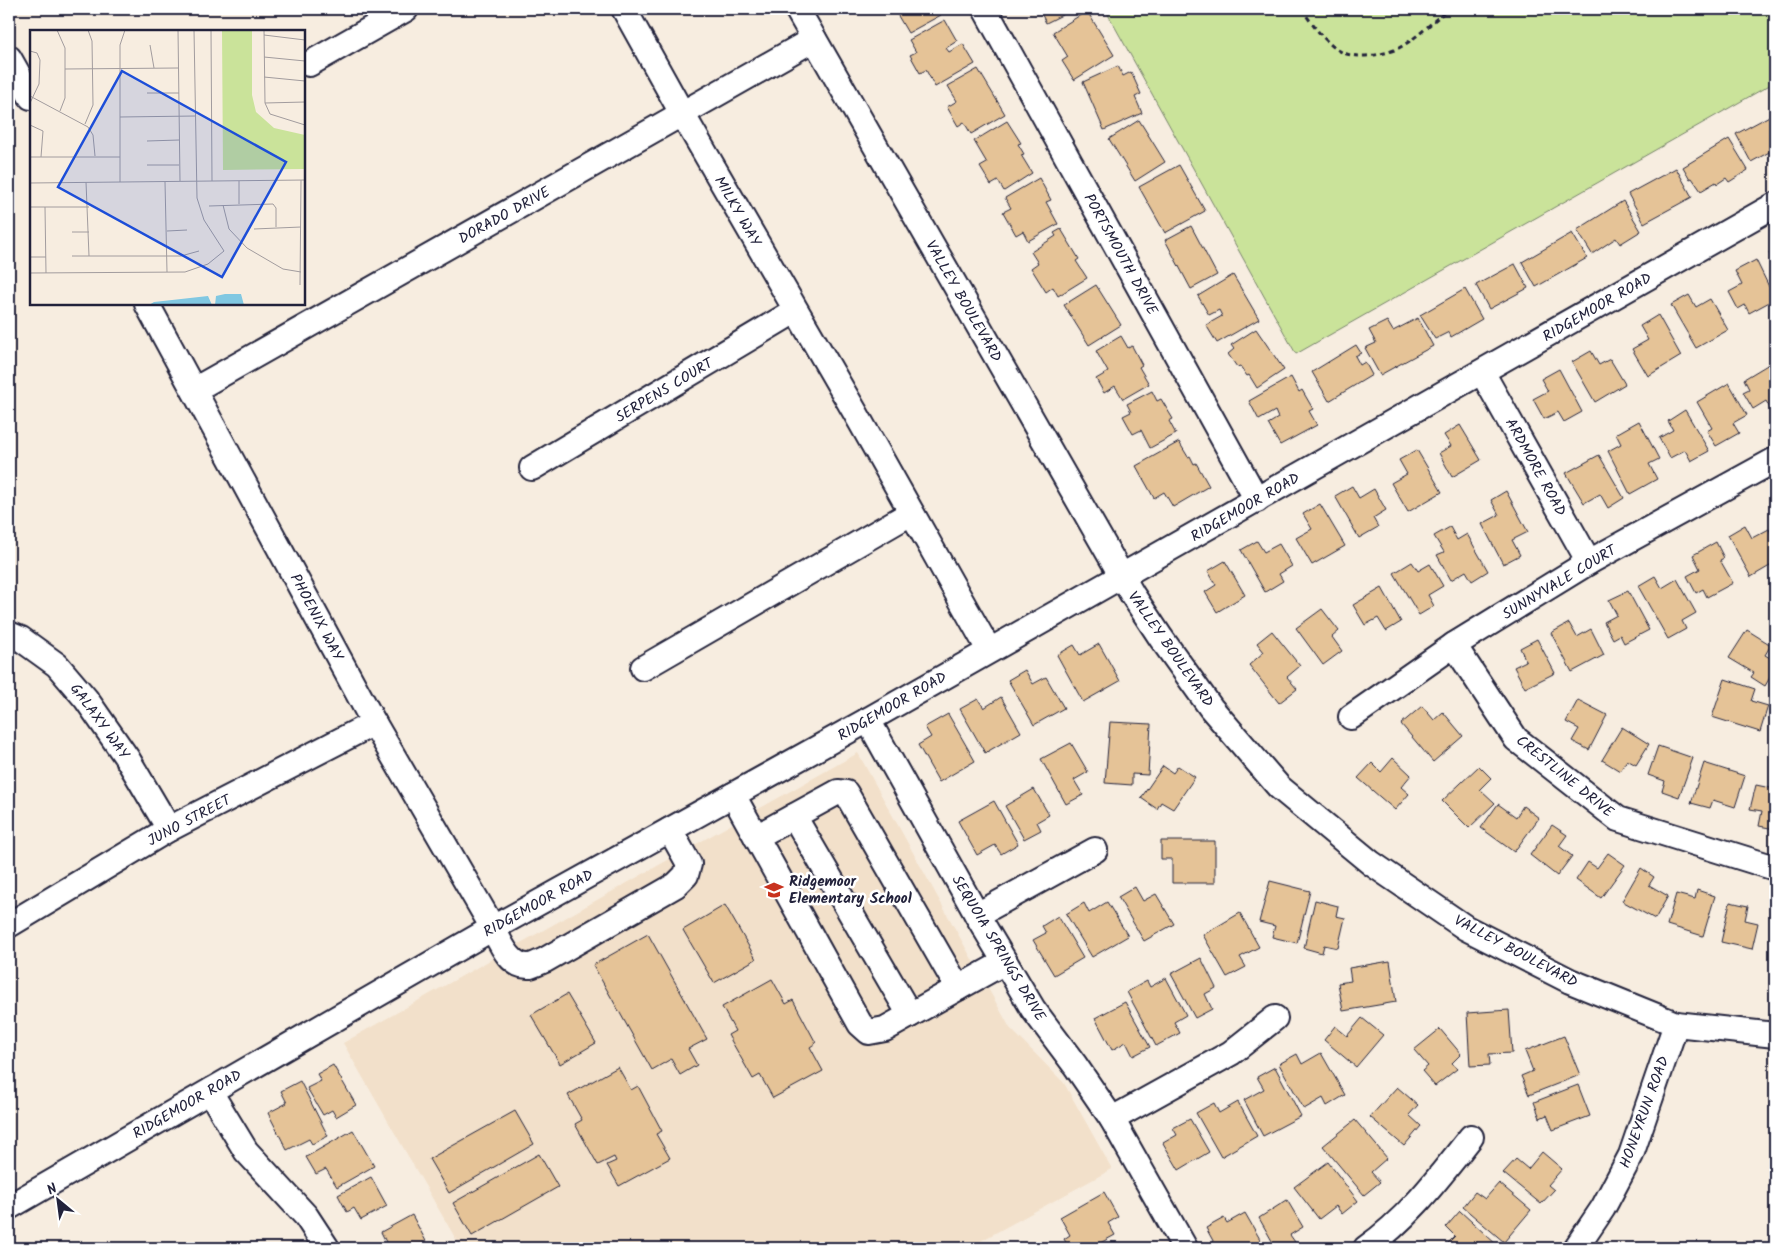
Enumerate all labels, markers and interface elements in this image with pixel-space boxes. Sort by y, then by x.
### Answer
inset map [30,30,305,305]
street label: MILKY WAY [707,172,768,252]
street label: DORADO DRIVE [454,180,556,251]
street label: PORTSMOUTH DRIVE [1077,189,1164,321]
street label: VALLEY BOULEVARD [918,236,1008,367]
street label: RIDGEMOOR ROAD [1538,267,1657,349]
street label: SERPENS COURT [611,351,720,430]
street label: ARDMORE ROAD [1498,414,1572,521]
street label: RIDGEMOOR ROAD [1186,467,1305,549]
street label: SUNNYVALE COURT [1498,538,1623,627]
street label: PHOENIX WAY [283,570,350,667]
street label: VALLEY BOULEVARD [1121,587,1220,713]
street label: RIDGEMOOR ROAD [833,666,952,748]
street label: GALAXY WAY [63,679,136,766]
street label: CRESTLINE DRIVE [1510,730,1620,825]
street label: JUNO STREET [143,788,237,853]
street label: RIDGEMOOR ROAD [479,863,598,944]
place label: Ridgemoor Elementary School [789,870,912,911]
street label: SEQUOIA SPRINGS DRIVE [945,871,1052,1027]
school or university icon: Ridgemoor Elementary School [763,879,785,901]
street label: VALLEY BOULEVARD [1449,909,1582,995]
street label: HONEYRUN ROAD [1614,1053,1676,1172]
street label: RIDGEMOOR ROAD [128,1064,247,1146]
north arrow [32,1174,82,1224]
text: N [43,1178,62,1201]

